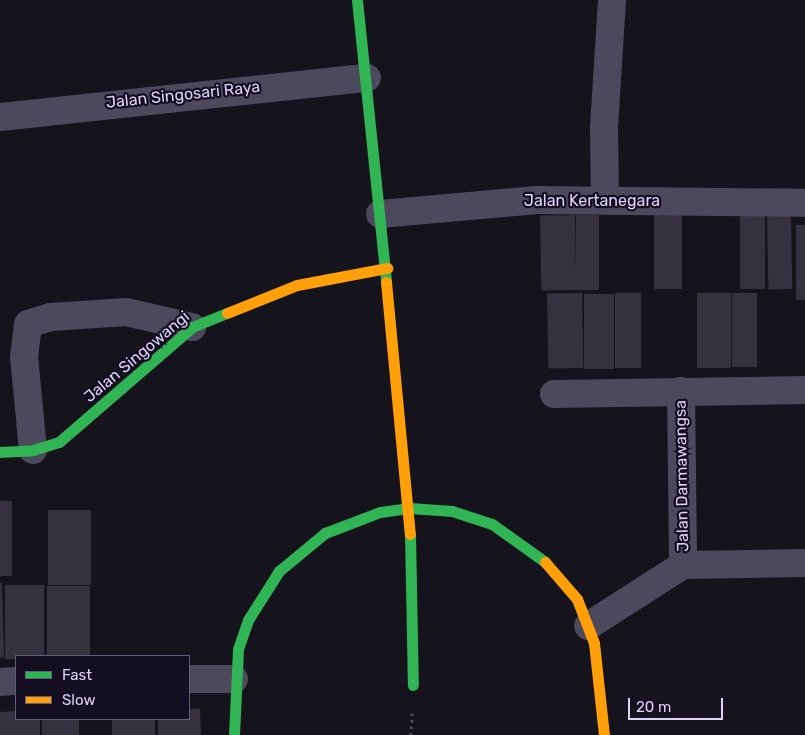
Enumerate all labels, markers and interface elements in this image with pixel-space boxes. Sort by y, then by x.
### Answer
street label: Jalan Singosari Raya [105,77,261,113]
street label: Jalan Kertanegara [524,191,660,211]
street label: Jalan Singowangi [80,307,194,407]
street label: Jalan Darmawangsa [671,400,693,552]
legend [15,655,190,720]
text: Fast [62,666,92,684]
scale bar [630,688,725,720]
text: Slow [62,691,95,709]
text: 20 m [636,698,671,716]

